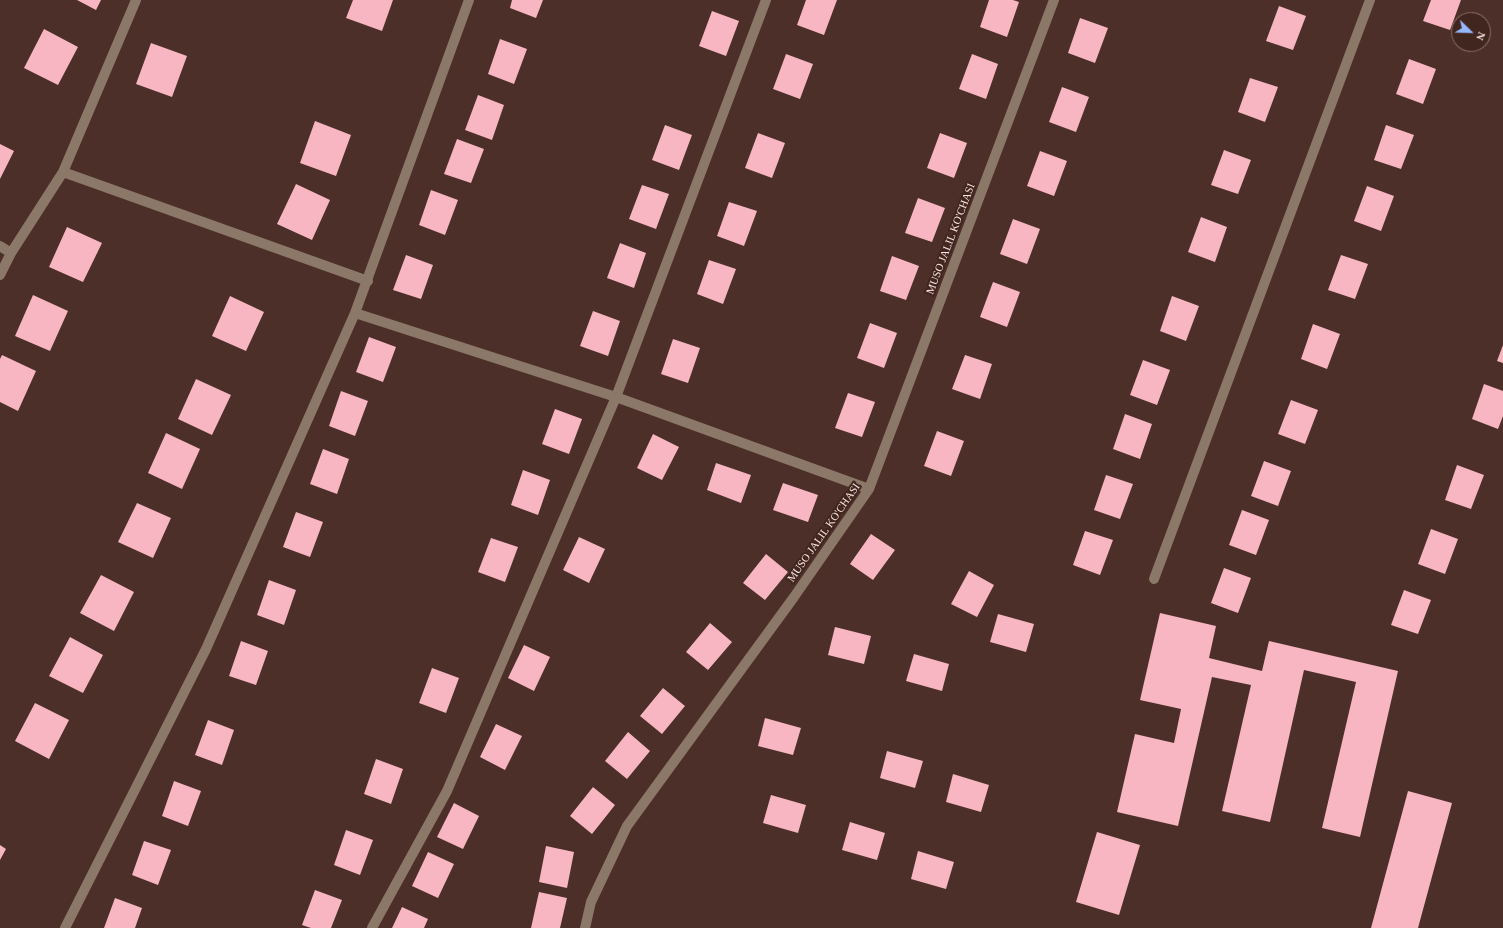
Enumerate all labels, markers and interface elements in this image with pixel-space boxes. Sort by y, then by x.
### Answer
north arrow [1451,12,1491,52]
text: N [1474,30,1488,42]
street label: MUSO JALIL KO'CHASI [924,182,978,296]
street label: MUSO JALIL KO'CHASI [785,481,863,585]

